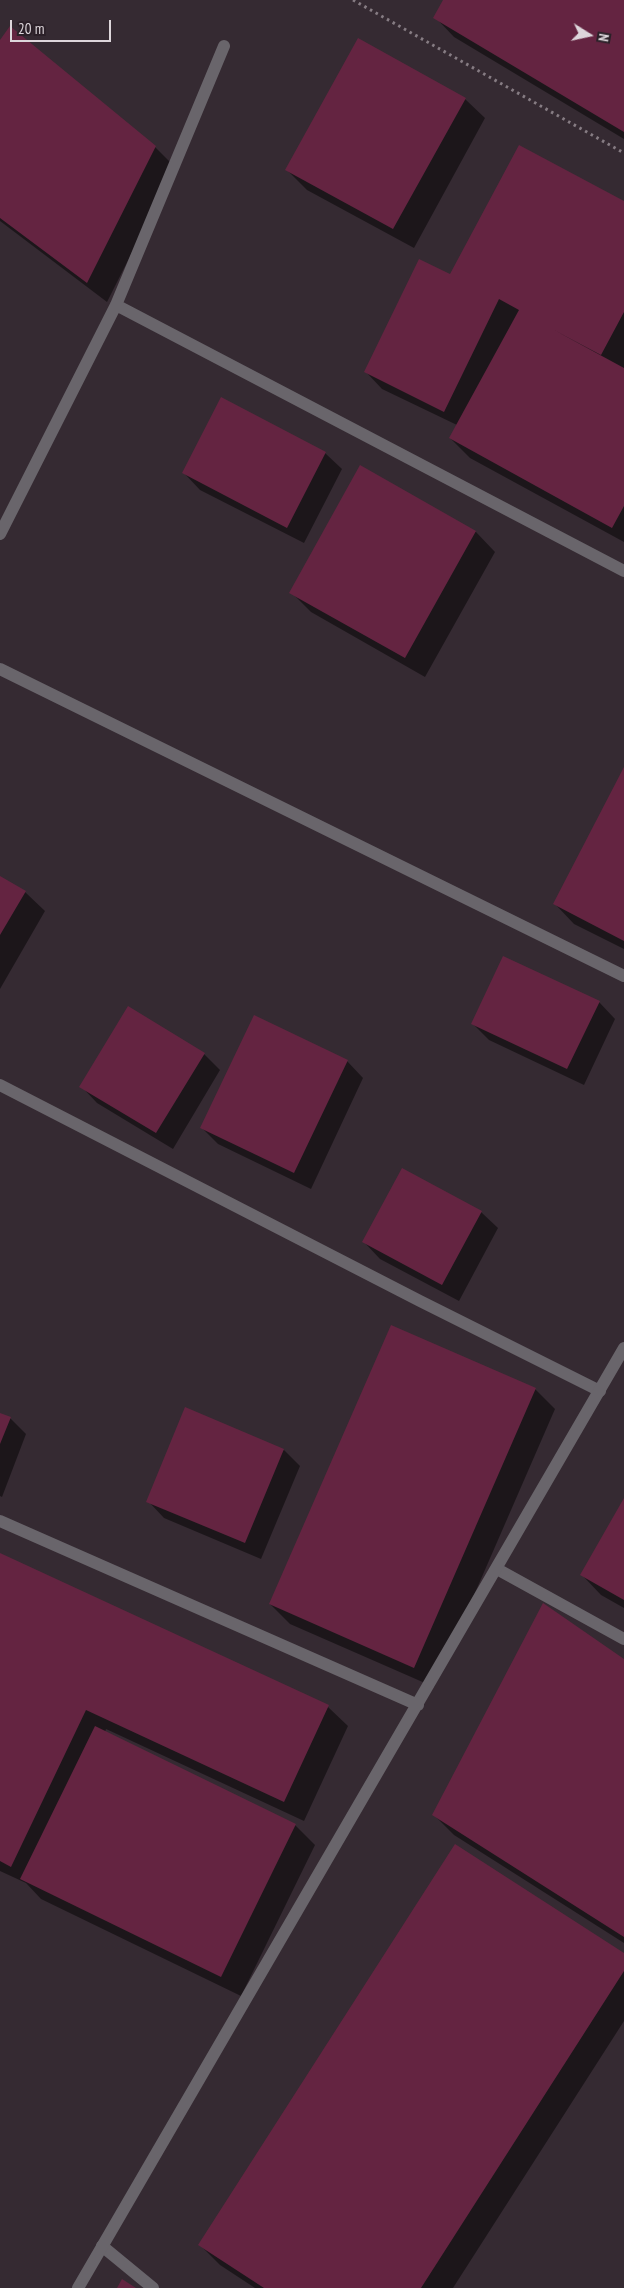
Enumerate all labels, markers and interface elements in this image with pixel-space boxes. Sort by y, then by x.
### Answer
scale bar [12,10,114,42]
north arrow [564,10,614,60]
text: 20 m [18,19,44,38]
text: N [594,32,613,43]

